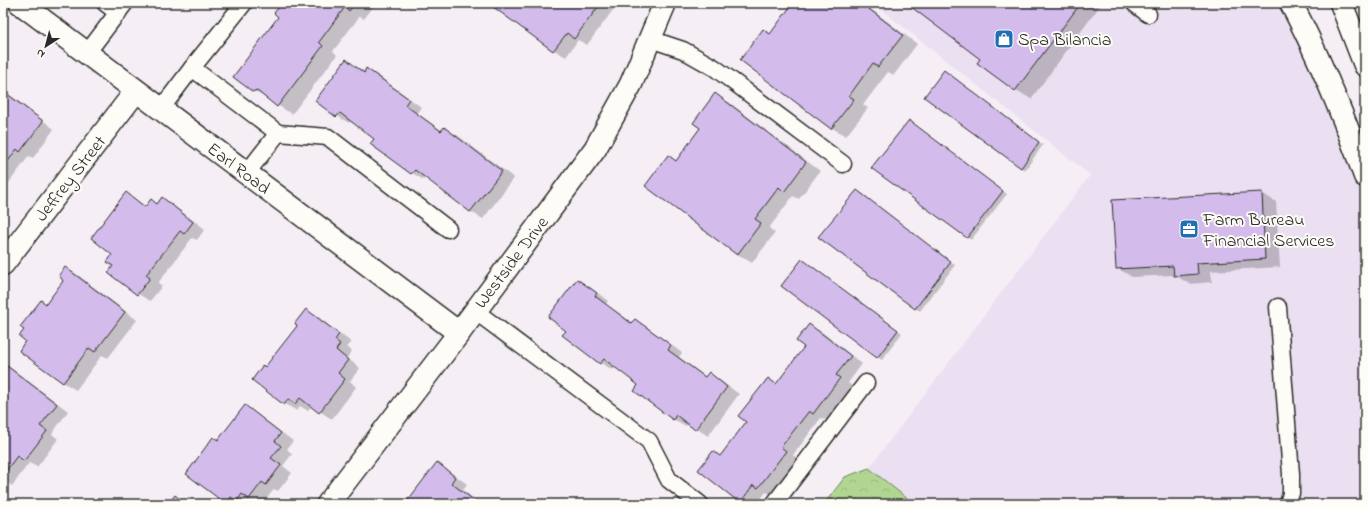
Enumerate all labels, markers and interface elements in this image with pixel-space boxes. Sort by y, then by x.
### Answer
north arrow [26,26,66,66]
shop icon: Spa Bilancia [993,28,1015,50]
place label: Spa Bilancia [1018,28,1112,54]
text: N [33,45,48,62]
street label: Jeffrey Street [30,131,113,228]
street label: Earl Road [201,137,275,202]
place label: Farm Bureau Financial Services [1202,208,1334,255]
street label: Westside Drive [469,211,557,315]
office icon: Farm Bureau Financial Services [1178,218,1200,240]

